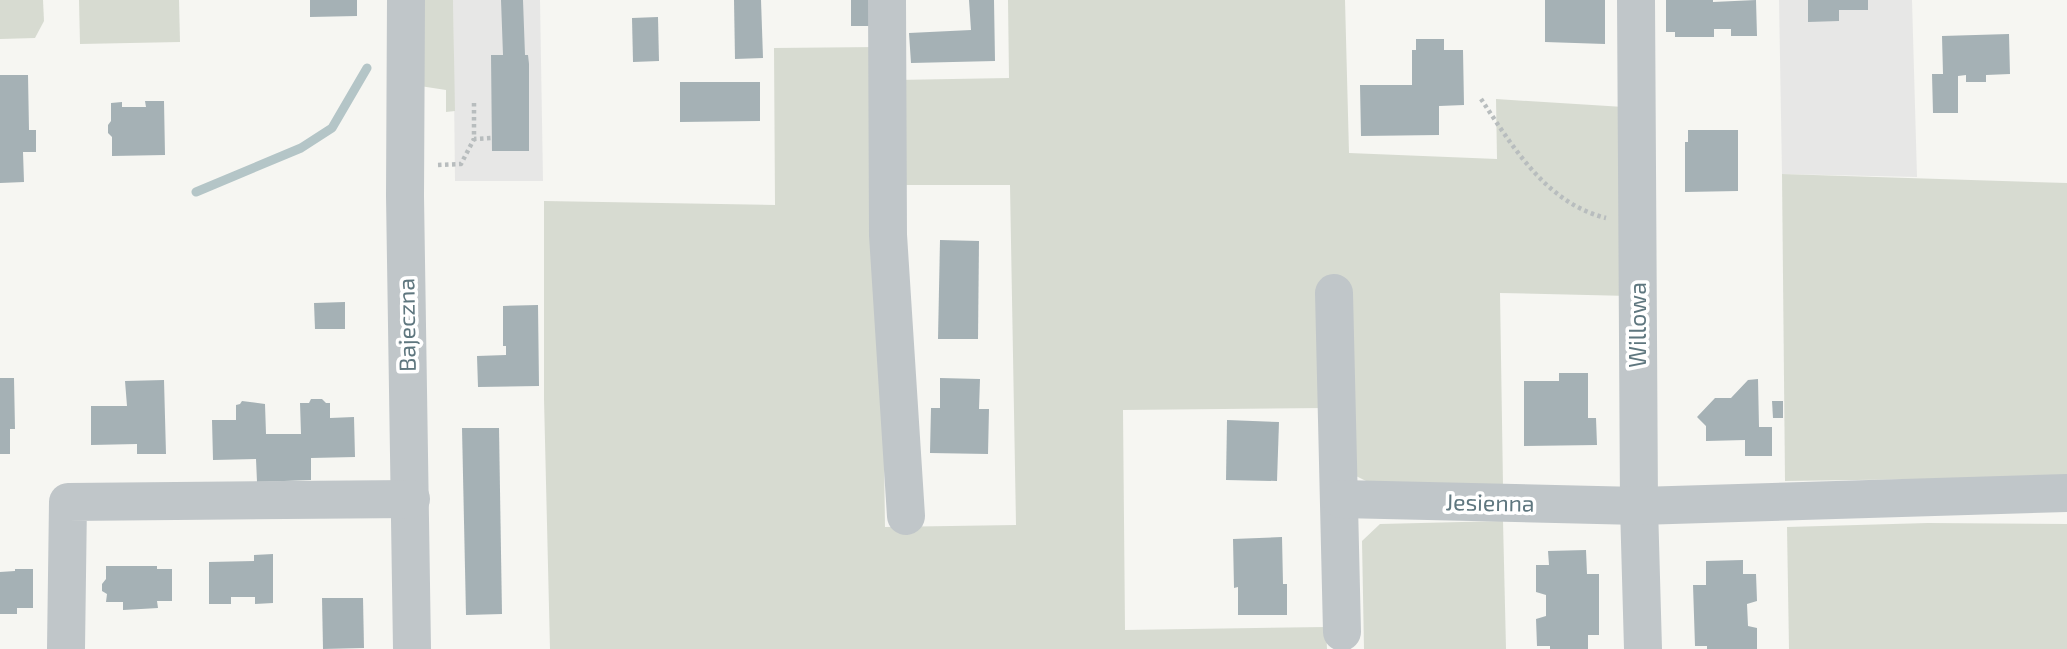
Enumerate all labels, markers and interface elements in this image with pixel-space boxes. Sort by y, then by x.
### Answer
street label: Bajeczna [391,278,421,372]
street label: Willowa [1623,282,1651,368]
street label: Jesienna [1445,487,1535,517]

